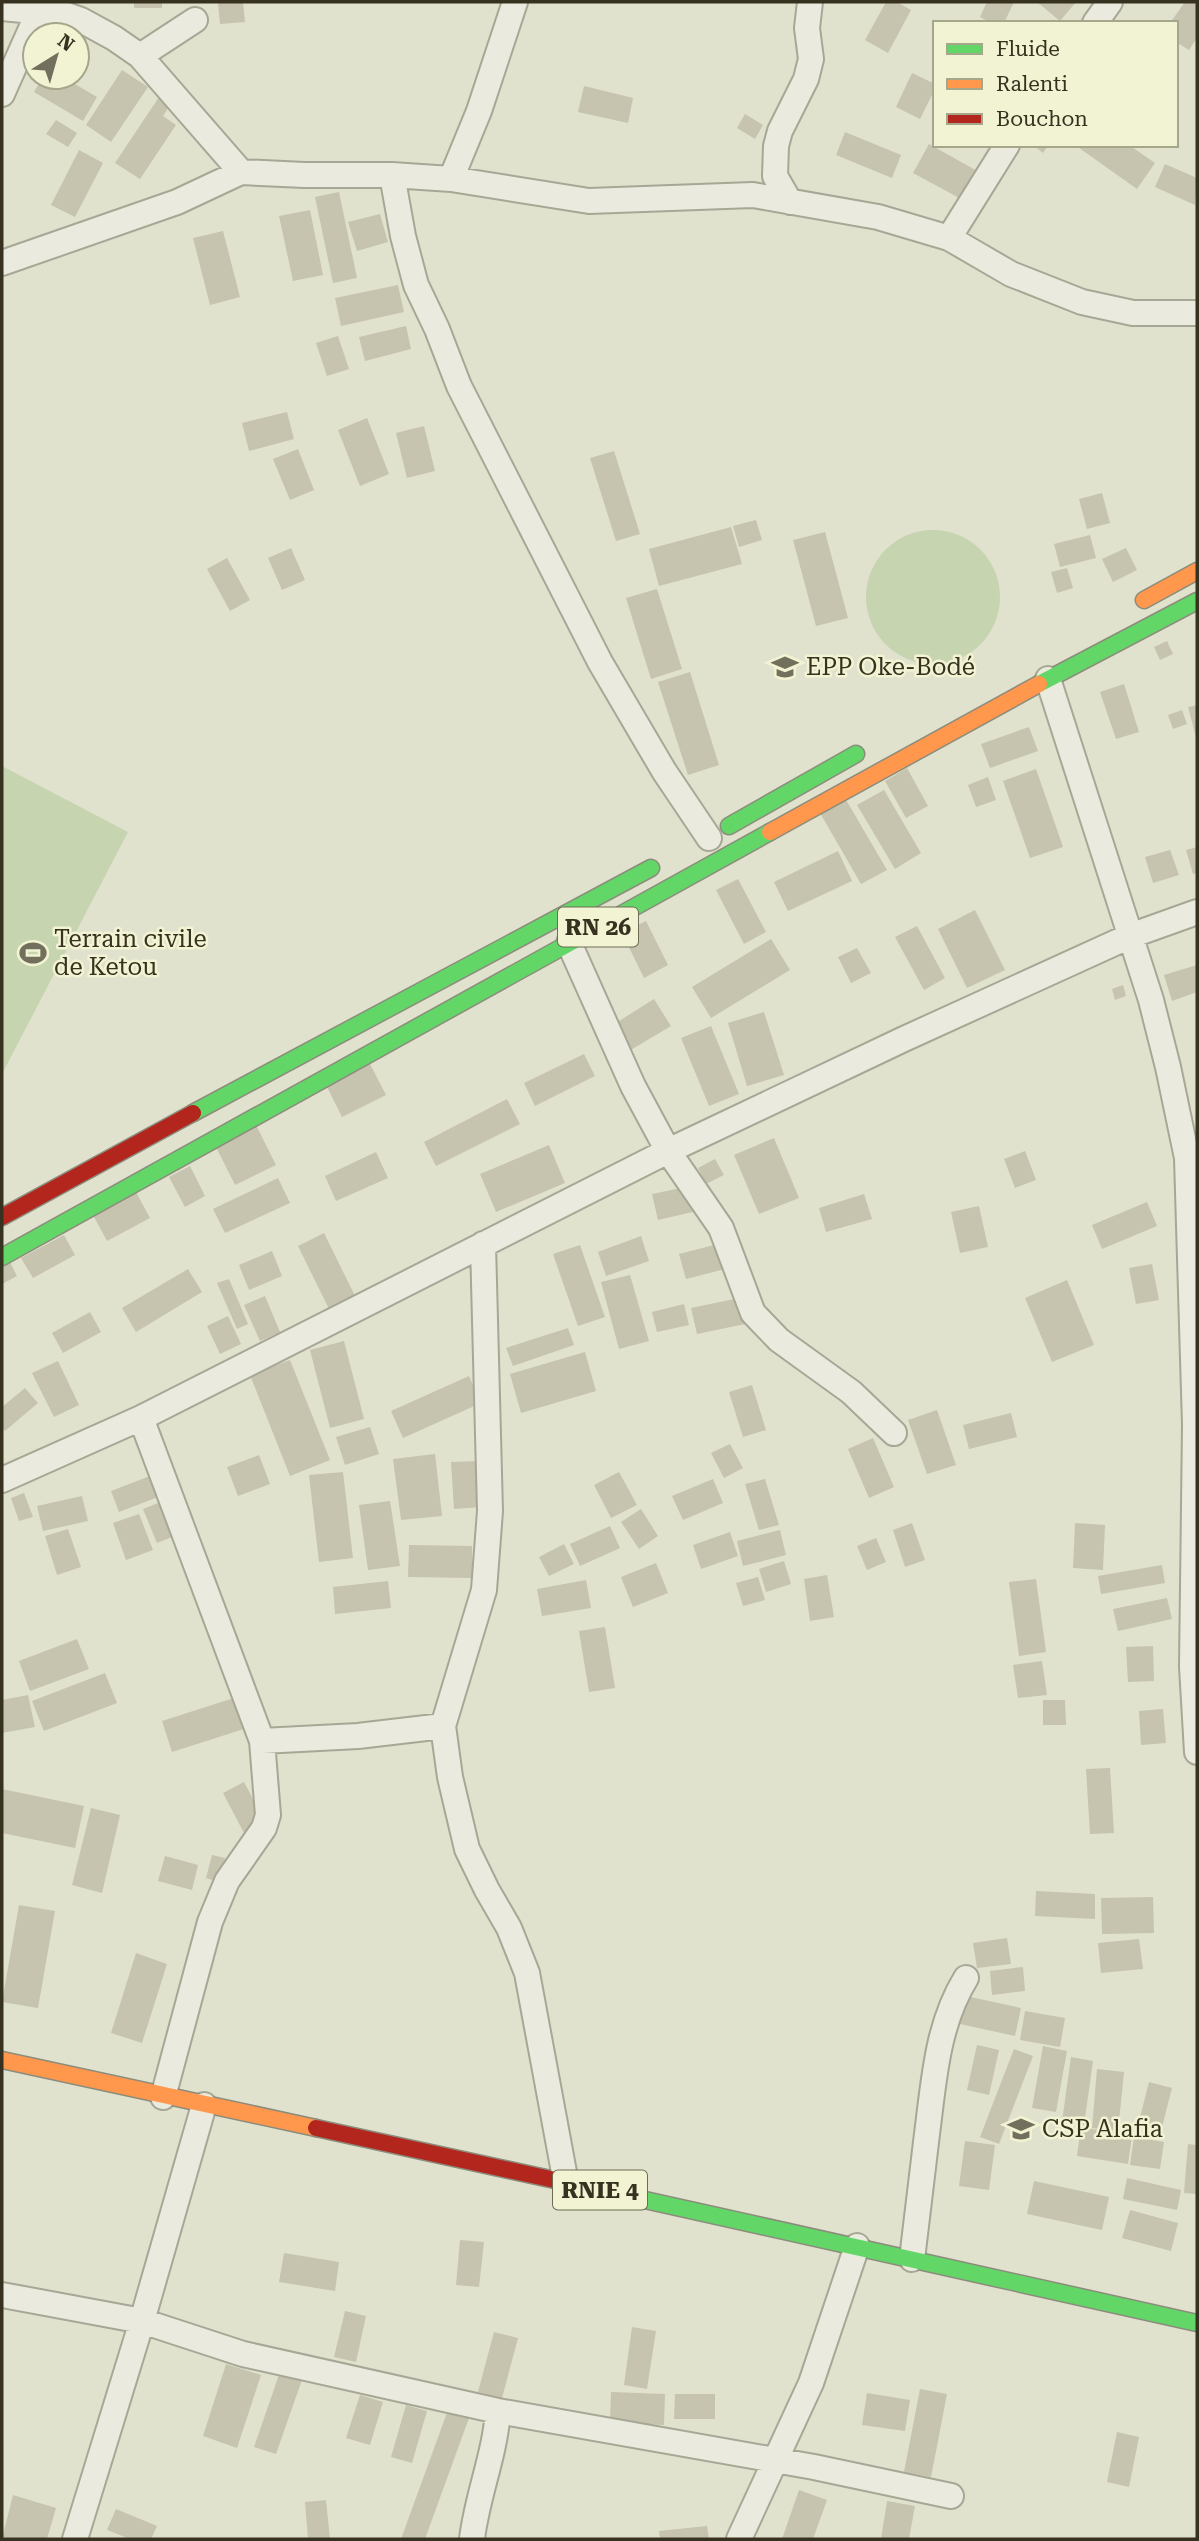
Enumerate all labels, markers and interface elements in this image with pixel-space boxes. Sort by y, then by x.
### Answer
north arrow [21,21,91,91]
legend [933,21,1178,147]
text: N [53,29,79,57]
text: Fluide [996,37,1060,61]
text: Ralenti [996,72,1068,96]
text: Bouchon [996,107,1088,131]
school or university icon: EPP Oke-Bodé [770,652,800,682]
place label: EPP Oke-Bodé [806,653,975,681]
road number: RN 26 [558,908,638,946]
place label: Terrain civile de Ketou [54,925,207,981]
sports icon: Terrain civile de Ketou [18,938,48,968]
school or university icon: CSP Alafia [1006,2114,1036,2144]
place label: CSP Alafia [1042,2115,1163,2143]
road number: RNIE 4 [553,2170,647,2210]

